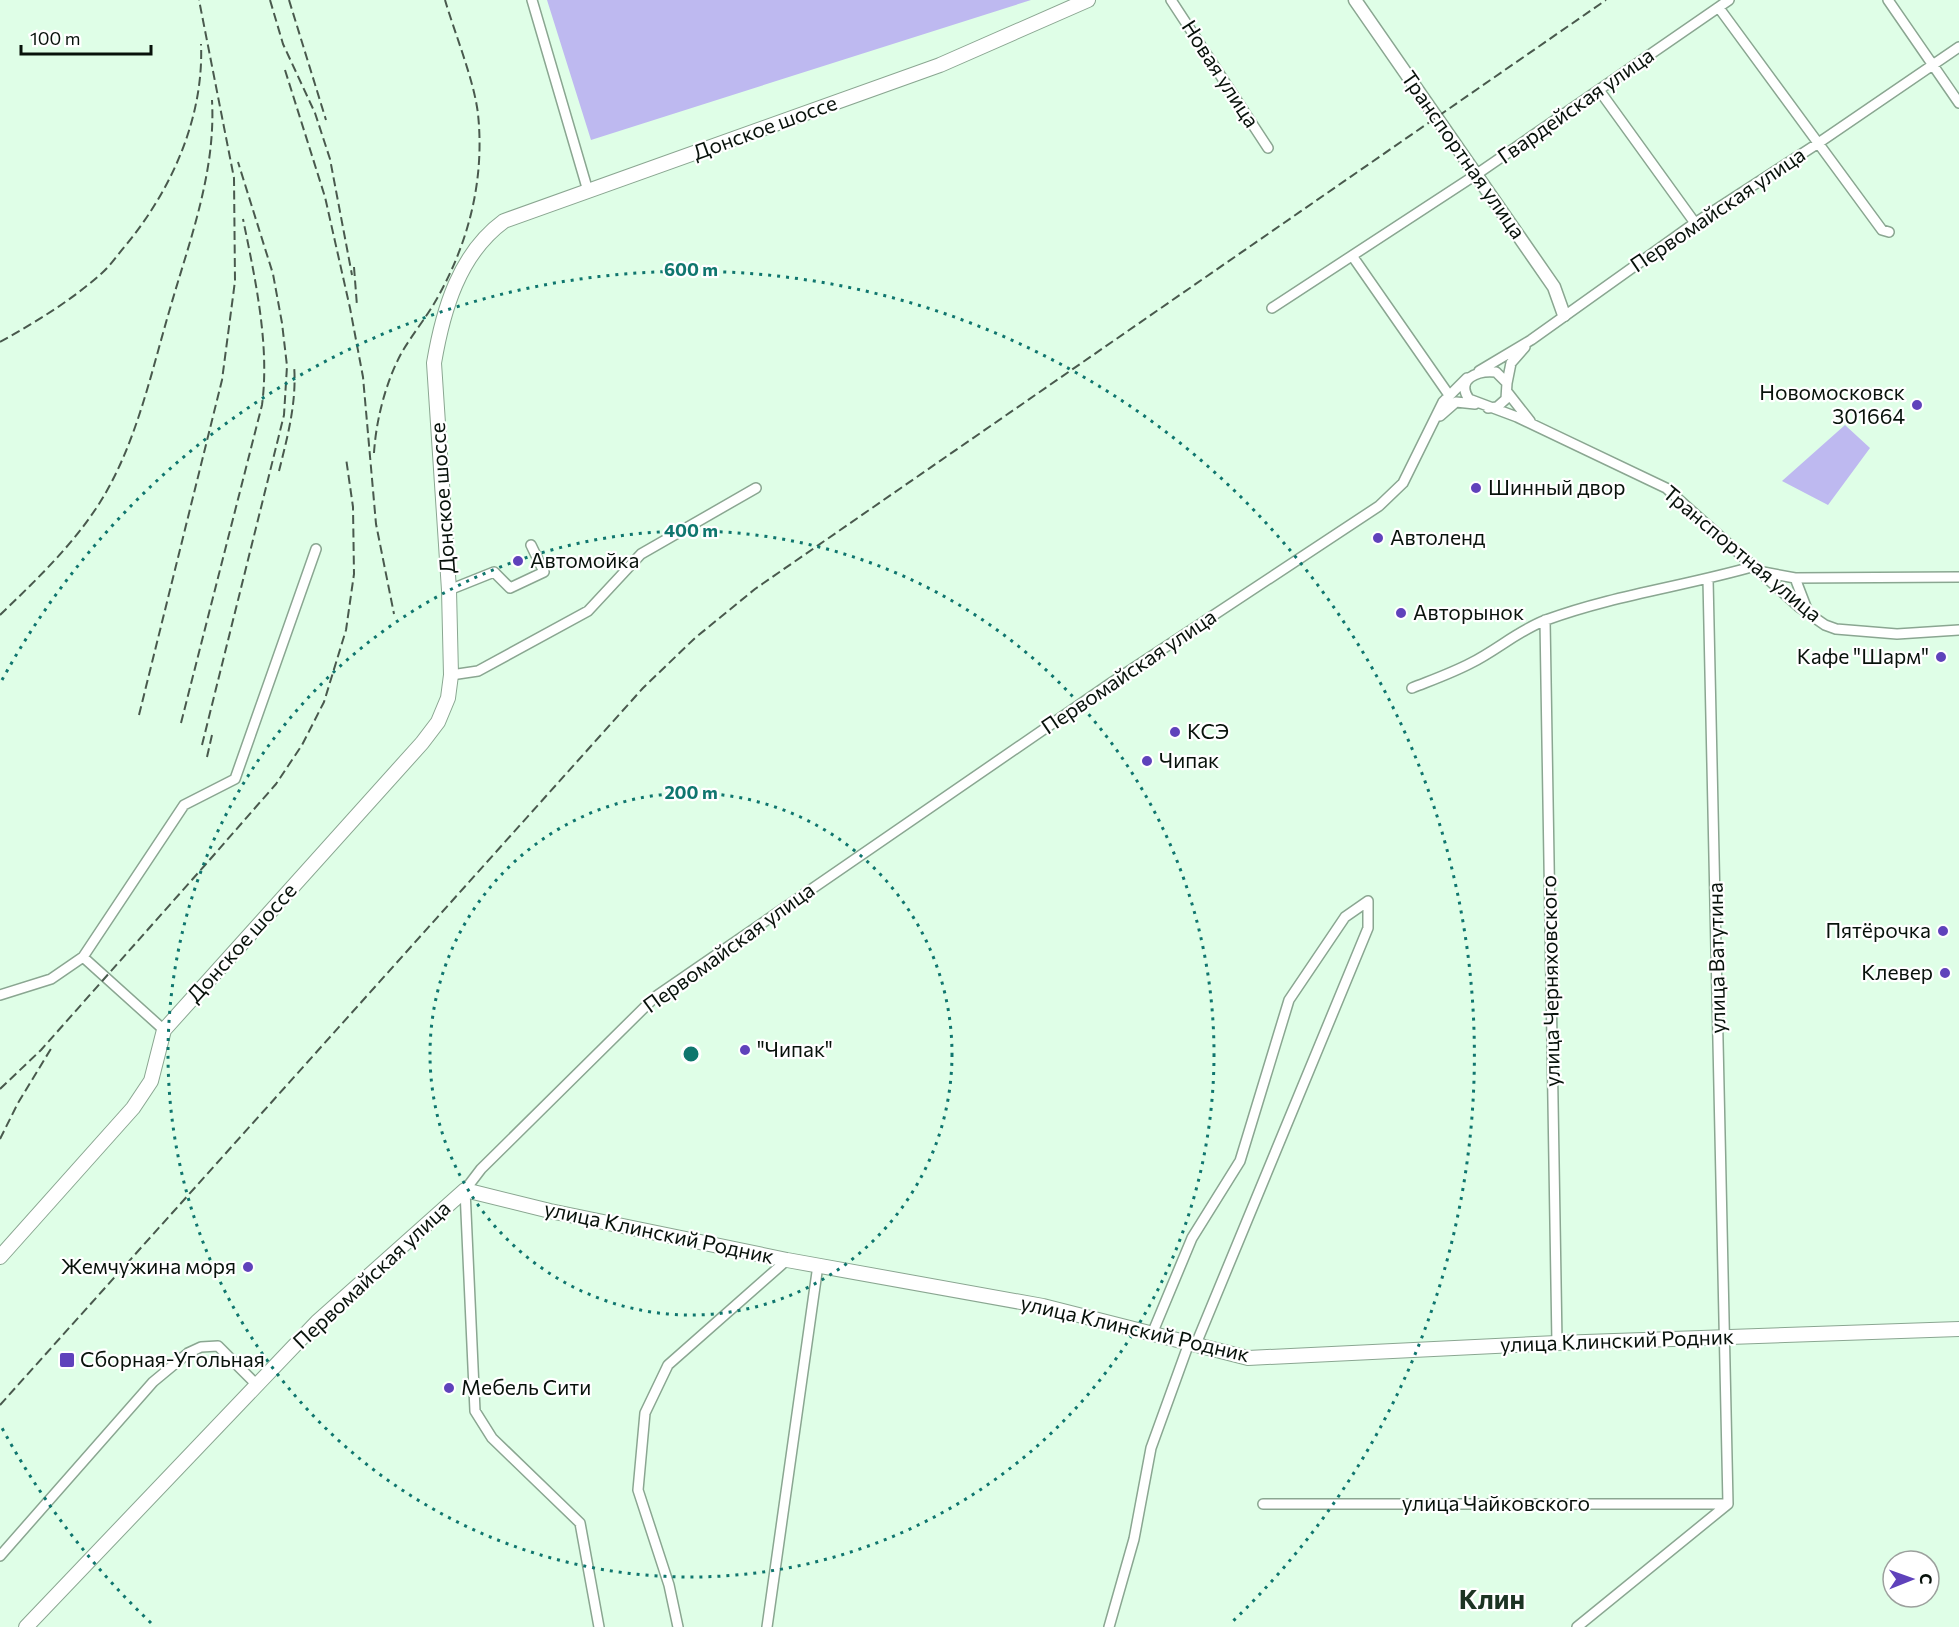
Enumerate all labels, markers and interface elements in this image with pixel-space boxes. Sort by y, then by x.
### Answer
street label: Новая улица [1177,15,1265,131]
scale bar [21,18,152,56]
text: 100 m [30,27,80,49]
street label: Гвардейская улица [1492,42,1658,168]
street label: Транспортная улица [1397,65,1532,243]
street label: Донское шоссе [689,89,840,164]
street label: Первомайская улица [1625,141,1809,277]
text: 600 m [664,258,718,280]
place label: Новомосковск 301664 [1759,379,1905,428]
marker: Новомосковск 301664 [1910,398,1924,412]
street label: Донское шоссе [424,422,459,575]
place label: Шинный двор [1488,474,1625,499]
street label: Транспортная улица [1659,479,1827,626]
marker: Шинный двор [1469,481,1483,495]
text: 400 m [664,519,718,541]
place label: Автоленд [1390,524,1485,549]
marker: Автоленд [1371,531,1385,545]
place label: Автомойка [530,547,639,572]
marker: Автомойка [511,554,525,568]
place label: Авторынок [1413,599,1524,624]
street label: Первомайская улица [1036,603,1220,739]
marker: Авторынок [1394,606,1408,620]
place label: Кафе "Шарм" [1797,643,1929,668]
marker: Кафе "Шарм" [1934,650,1948,664]
place label: КСЭ [1187,718,1229,743]
marker: КСЭ [1168,725,1182,739]
place label: Чипак [1159,747,1219,772]
marker: Чипак [1140,754,1154,768]
text: 200 m [664,781,718,803]
street label: улица Черняховского [1535,875,1564,1087]
street label: Первомайская улица [638,876,819,1017]
street label: Донское шоссе [181,877,301,1007]
street label: улица Ватутина [1702,882,1729,1034]
place label: Пятёрочка [1825,917,1931,942]
marker: Пятёрочка [1936,924,1950,938]
place label: Клевер [1861,959,1933,984]
marker: Клевер [1938,966,1952,980]
place label: "Чипак" [757,1036,833,1061]
marker: "Чипак" [738,1043,752,1057]
centre of rings [681,1044,701,1064]
street label: Первомайская улица [287,1195,455,1353]
street label: улица Клинский Родник [542,1195,776,1268]
place label: Жемчужина моря [61,1253,236,1278]
marker: Жемчужина моря [241,1260,255,1274]
street label: улица Клинский Родник [1018,1289,1252,1366]
street label: улица Клинский Родник [1500,1323,1734,1356]
place label: Сборная-Угольная [80,1346,265,1371]
marker: Сборная-Угольная [58,1351,76,1369]
place label: Мебель Сити [461,1374,591,1399]
marker: Мебель Сити [442,1381,456,1395]
street label: улица Чайковского [1402,1490,1590,1515]
north arrow [1881,1549,1941,1609]
text: С [1917,1573,1936,1584]
district label: Клин [1459,1582,1525,1615]

